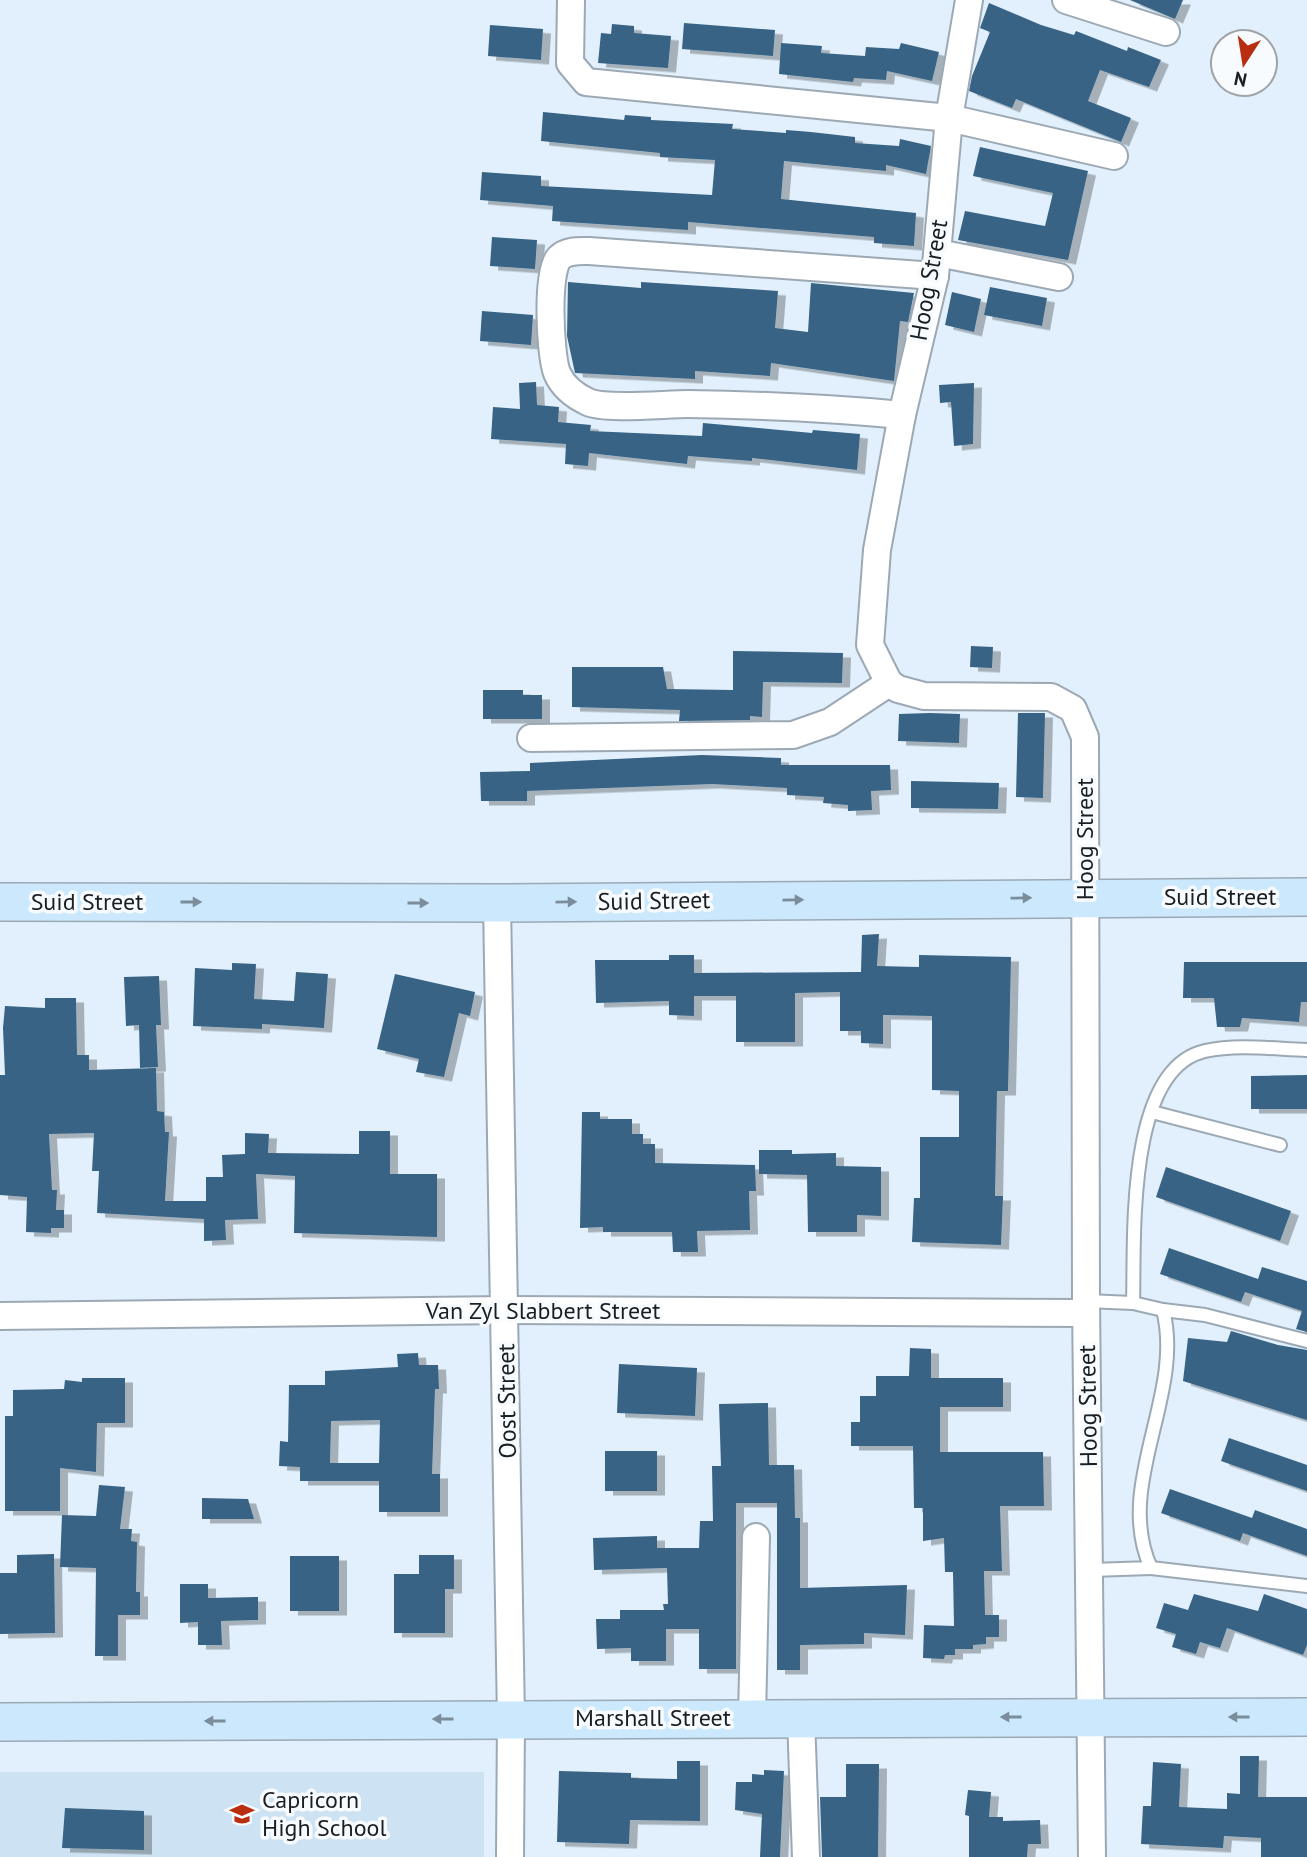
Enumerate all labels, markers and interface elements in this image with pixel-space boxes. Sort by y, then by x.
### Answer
north arrow [1209,28,1279,98]
text: N [1232,67,1249,93]
street label: Hoog Street [903,217,954,343]
street label: Hoog Street [1069,778,1100,900]
street label: Suid Street [1164,881,1276,912]
street label: Suid Street [597,884,711,917]
street label: Suid Street [31,886,143,917]
one-way arrow [1010,892,1032,904]
one-way arrow [782,894,804,906]
one-way arrow [180,896,202,908]
one-way arrow [555,896,577,908]
one-way arrow [407,897,429,909]
street label: Van Zyl Slabbert Street [425,1295,660,1326]
street label: Oost Street [490,1343,523,1459]
street label: Hoog Street [1071,1345,1104,1467]
street label: Marshall Street [575,1702,731,1733]
one-way arrow [1000,1711,1022,1723]
one-way arrow [1228,1711,1250,1723]
one-way arrow [431,1714,453,1725]
one-way arrow [204,1715,226,1727]
place label: Capricorn High School [262,1784,386,1843]
school or university icon: Capricorn High School [228,1800,256,1828]

